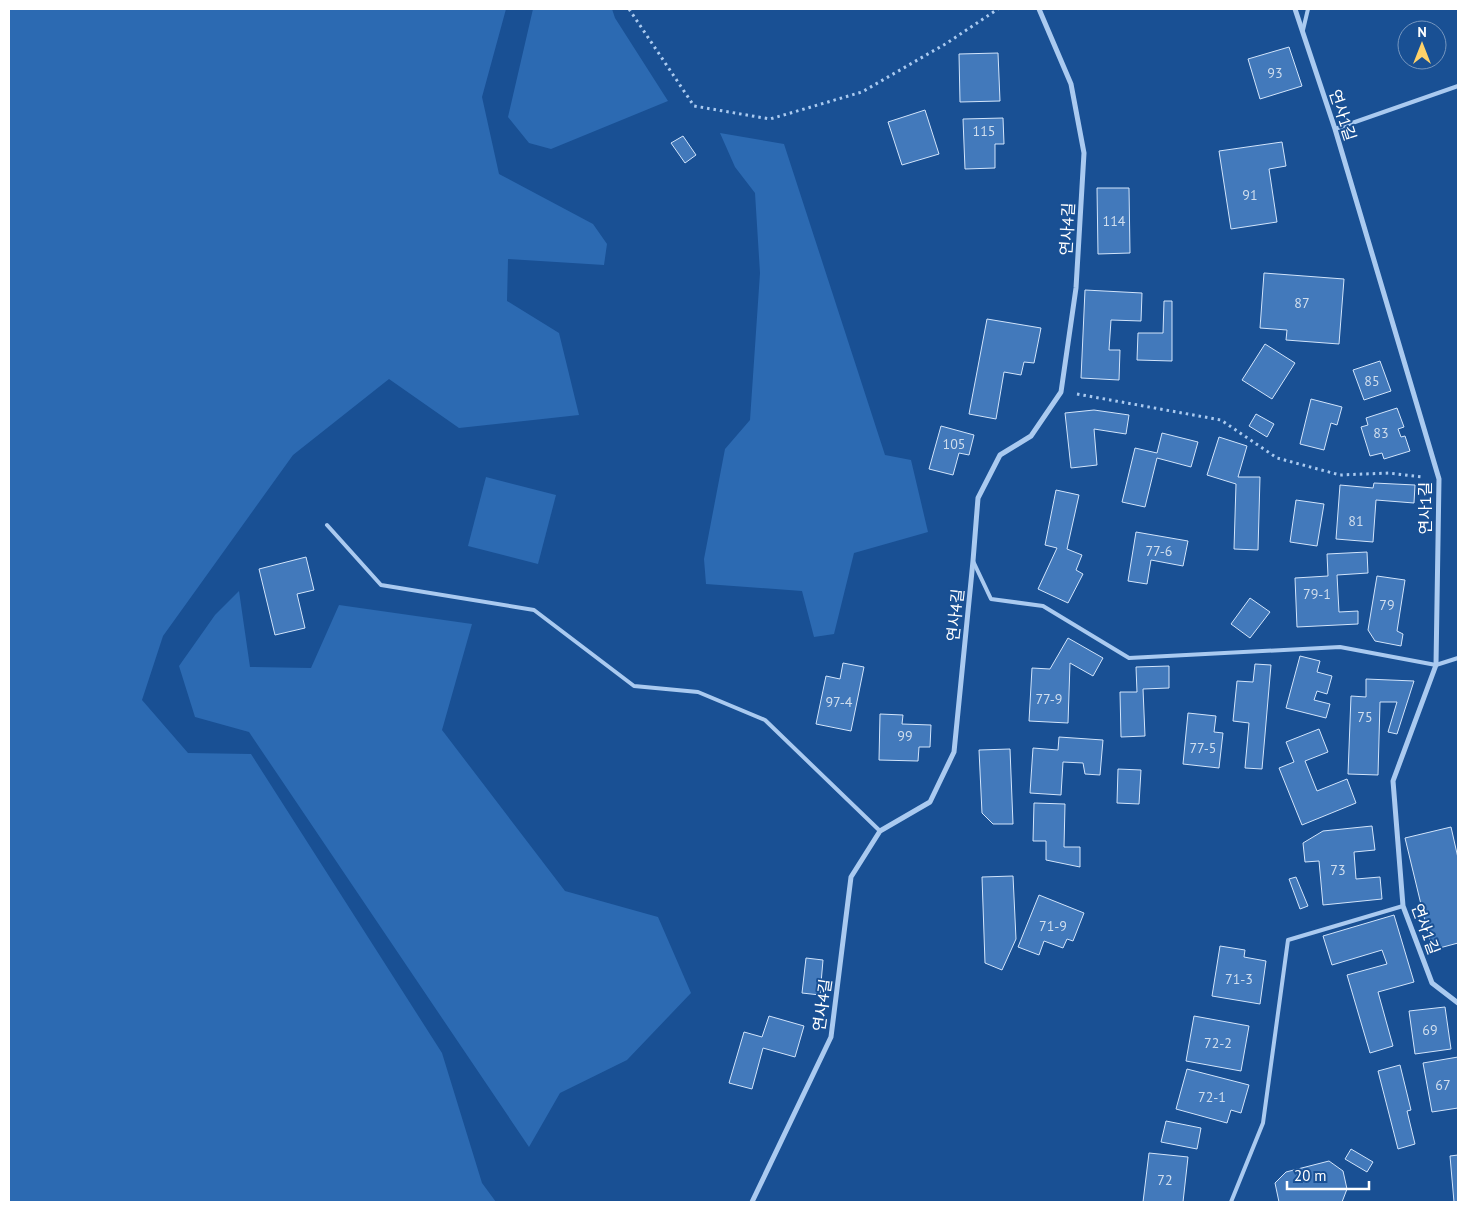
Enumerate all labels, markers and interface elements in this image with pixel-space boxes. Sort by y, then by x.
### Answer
north arrow [1397,20,1447,70]
text: N [1417,23,1427,41]
house number: 93 [1267,64,1283,82]
street label: 연사1길 [1325,87,1361,143]
house number: 115 [973,122,995,140]
house number: 91 [1242,186,1258,204]
street label: 연사4길 [1056,202,1078,256]
house number: 114 [1103,212,1126,230]
house number: 87 [1294,294,1310,312]
house number: 85 [1364,372,1380,390]
house number: 83 [1373,424,1389,442]
house number: 105 [943,435,965,453]
street label: 연사1길 [1415,482,1435,534]
house number: 81 [1348,512,1364,530]
house number: 77-6 [1145,542,1173,560]
house number: 79-1 [1303,585,1331,603]
street label: 연사4길 [942,588,968,642]
house number: 79 [1379,596,1395,614]
house number: 77-9 [1035,690,1063,708]
house number: 97-4 [825,693,853,711]
house number: 75 [1357,708,1373,726]
house number: 99 [897,727,913,745]
house number: 77-5 [1189,739,1217,757]
house number: 73 [1330,861,1346,879]
street label: 연사1길 [1408,901,1444,957]
house number: 71-9 [1039,917,1067,935]
house number: 71-3 [1225,970,1253,988]
street label: 연사4길 [808,977,836,1033]
house number: 69 [1422,1021,1438,1039]
house number: 72-2 [1204,1034,1232,1052]
house number: 67 [1435,1076,1451,1094]
house number: 72-1 [1198,1088,1226,1106]
scale bar [1287,1158,1370,1190]
text: 20 m [1294,1166,1327,1185]
house number: 72 [1157,1171,1173,1189]

